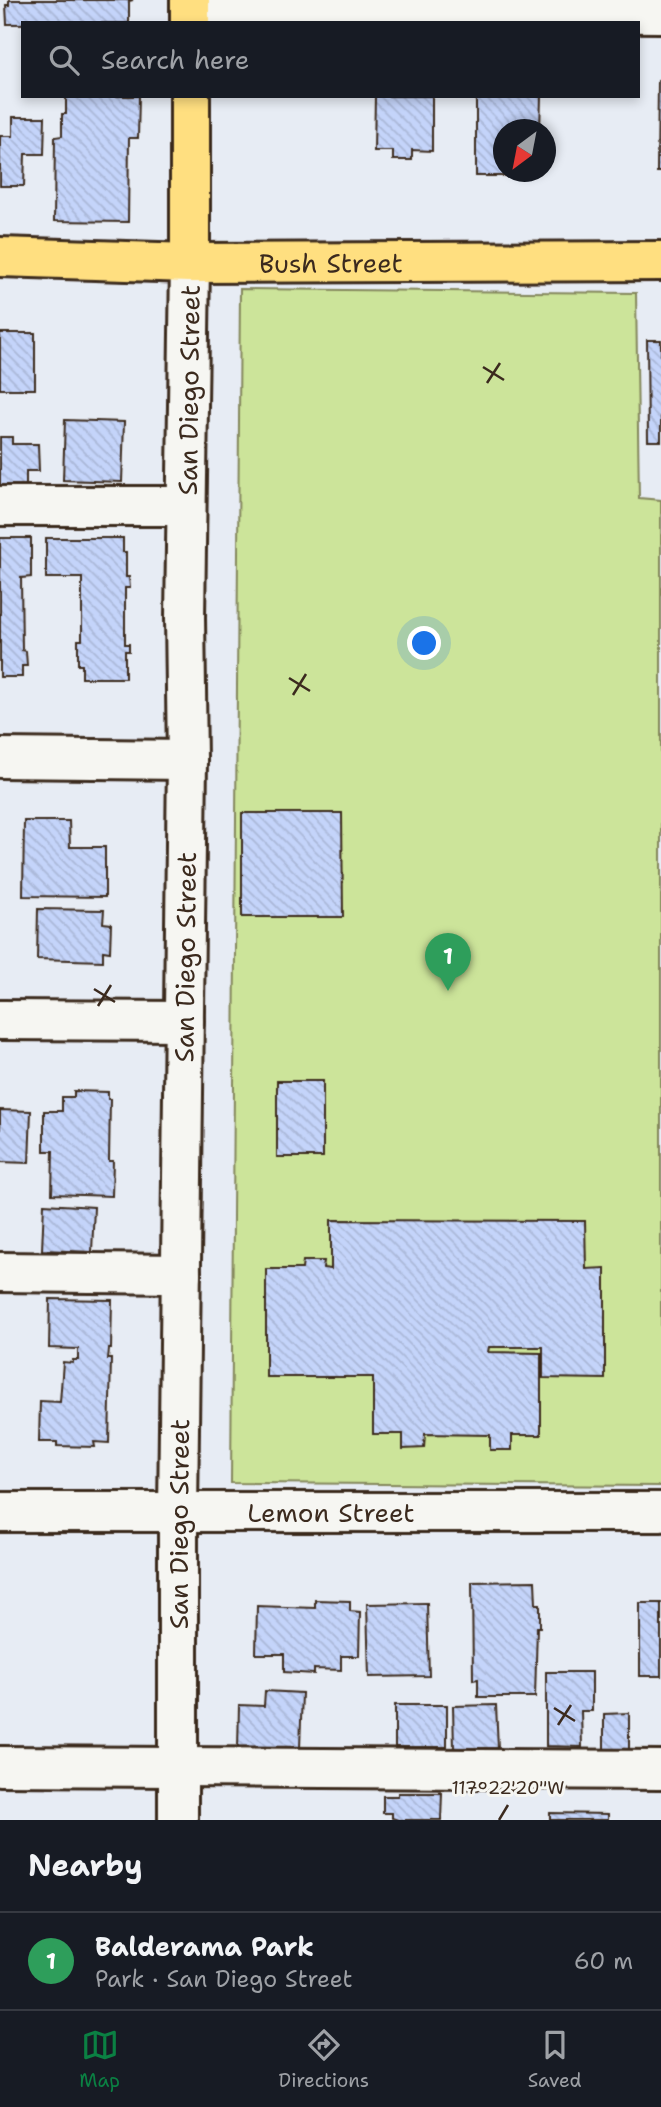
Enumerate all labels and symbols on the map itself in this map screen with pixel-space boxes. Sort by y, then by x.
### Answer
north arrow [493,119,556,182]
street label: Bush Street [259,245,403,280]
street label: San Diego Street [169,285,207,496]
your location [407,626,441,660]
street label: San Diego Street [166,852,203,1062]
pin: 1 [425,933,471,991]
street label: San Diego Street [161,1419,197,1629]
street label: Lemon Street [247,1495,415,1530]
text: 117°22'20"W [451,1776,565,1800]

